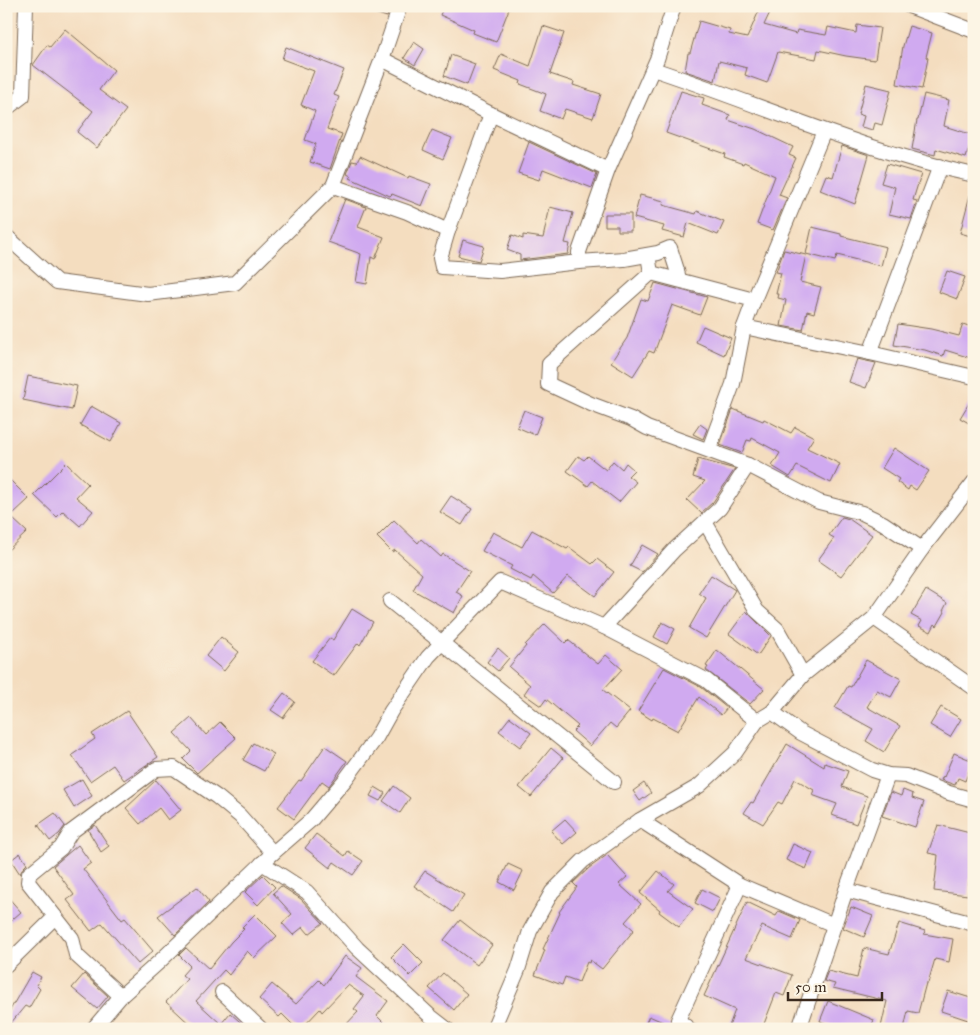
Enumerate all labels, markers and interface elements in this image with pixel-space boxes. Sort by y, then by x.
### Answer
scale bar [788,970,881,1002]
text: 50 m [795,978,827,996]

